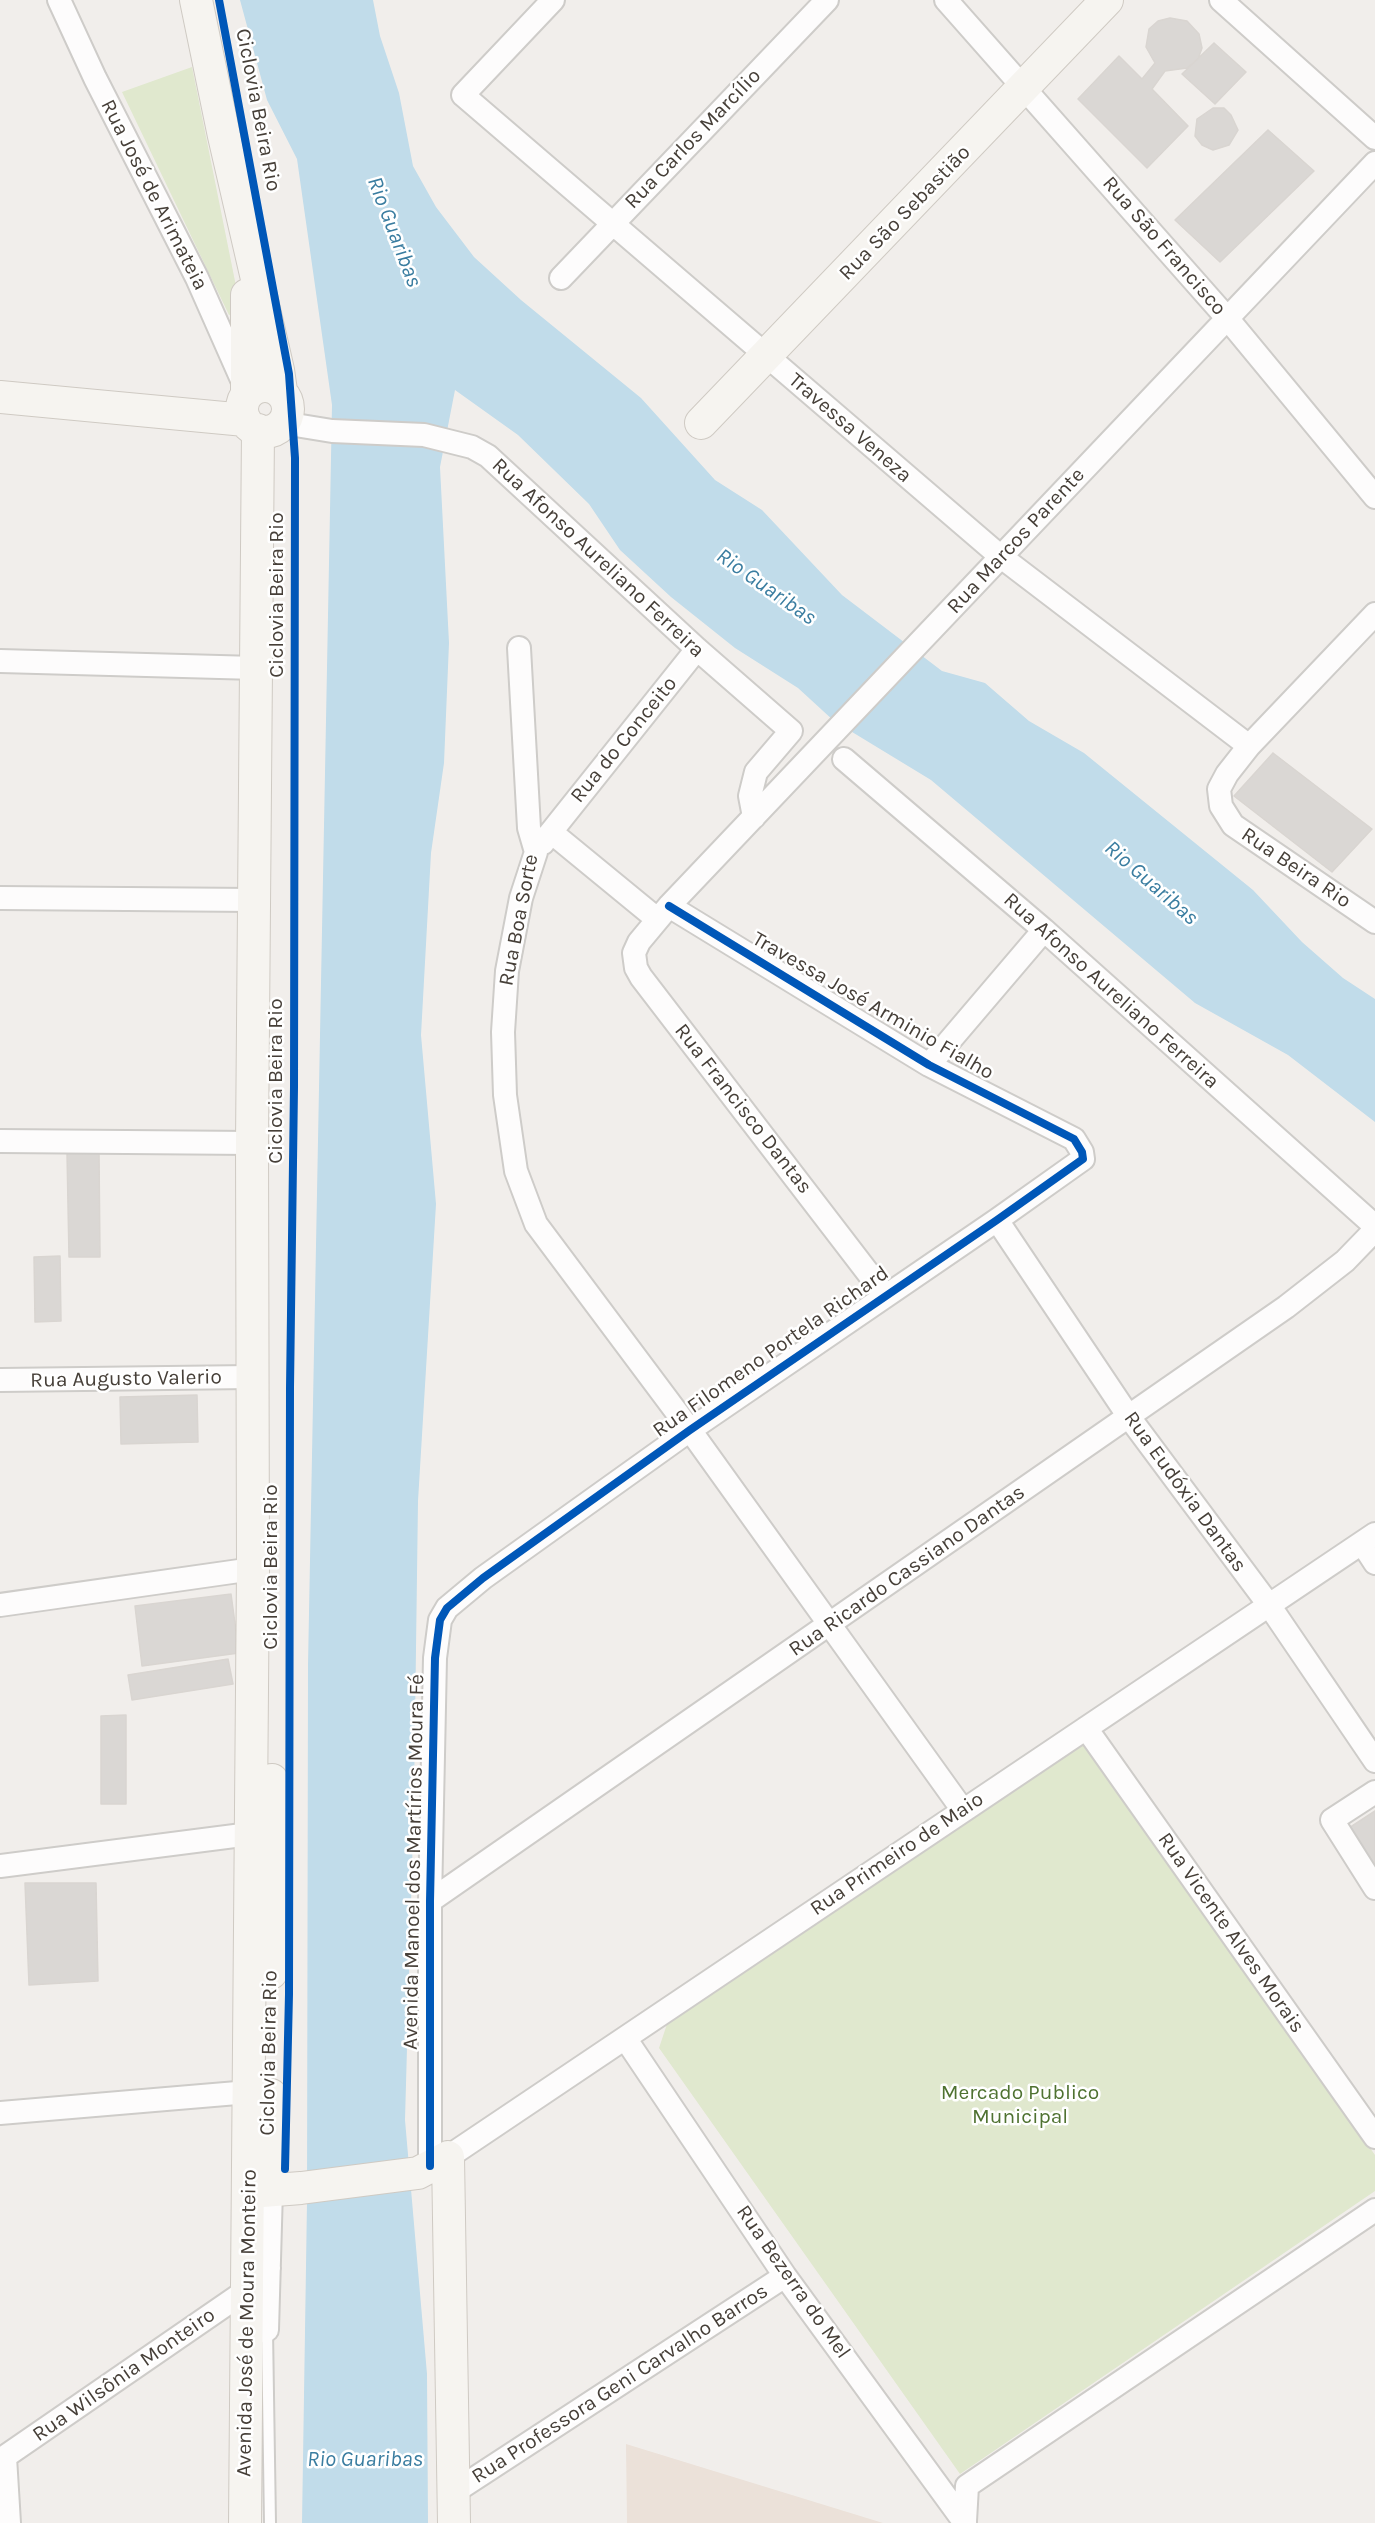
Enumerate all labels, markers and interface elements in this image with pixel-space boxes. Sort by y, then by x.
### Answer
street label: Ciclovia Beira Rio [230,26,286,194]
street label: Rua Carlos Marcílio [620,64,766,214]
street label: Rua José de Arimateia [95,95,213,295]
street label: Rua São Sebastião [834,140,976,286]
street label: Rua São Francisco [1097,171,1231,321]
water label: Rio Guaribas [361,173,427,291]
street label: Travessa Veneza [783,368,917,488]
street label: Rua Afonso Aureliano Ferreira [487,453,709,663]
street label: Rua Marcos Parente [942,463,1090,619]
street label: Ciclovia Beira Rio [264,512,290,678]
water label: Rio Guaribas [711,543,821,631]
street label: Rua do Conceito [565,672,683,808]
street label: Rua Beira Rio [1236,822,1356,914]
water label: Rio Guaribas [1099,835,1203,931]
street label: Rua Boa Sorte [494,852,544,988]
street label: Rua Afonso Aureliano Ferreira [998,888,1224,1094]
street label: Travessa José Arminio Fialho [748,926,998,1086]
street label: Ciclovia Beira Rio [263,998,289,1164]
street label: Rua Francisco Dantas [669,1019,817,1199]
street label: Rua Filomeno Portela Richard [648,1261,894,1443]
street label: Rua Augusto Valerio [30,1365,222,1393]
street label: Rua Eudóxia Dantas [1118,1407,1252,1577]
street label: Rua Ricardo Cassiano Dantas [784,1480,1030,1662]
street label: Ciclovia Beira Rio [258,1484,284,1650]
street label: Avenida Manoel dos Martírios Moura Fé [398,1674,430,2050]
street label: Rua Primeiro de Maio [806,1787,988,1921]
street label: Rua Vicente Alves Morais [1152,1828,1310,2038]
street label: Ciclovia Beira Rio [255,1970,283,2136]
park label: Mercado Publico Municipal [941,2080,1099,2130]
street label: Avenida José de Moura Monteiro [232,2169,262,2477]
street label: Rua Bezerra do Mel [731,2200,855,2364]
street label: Rua Professora Geni Carvalho Barros [467,2279,773,2489]
street label: Rua Wilsônia Monteiro [28,2302,220,2448]
water label: Rio Guaribas [307,2447,423,2473]

